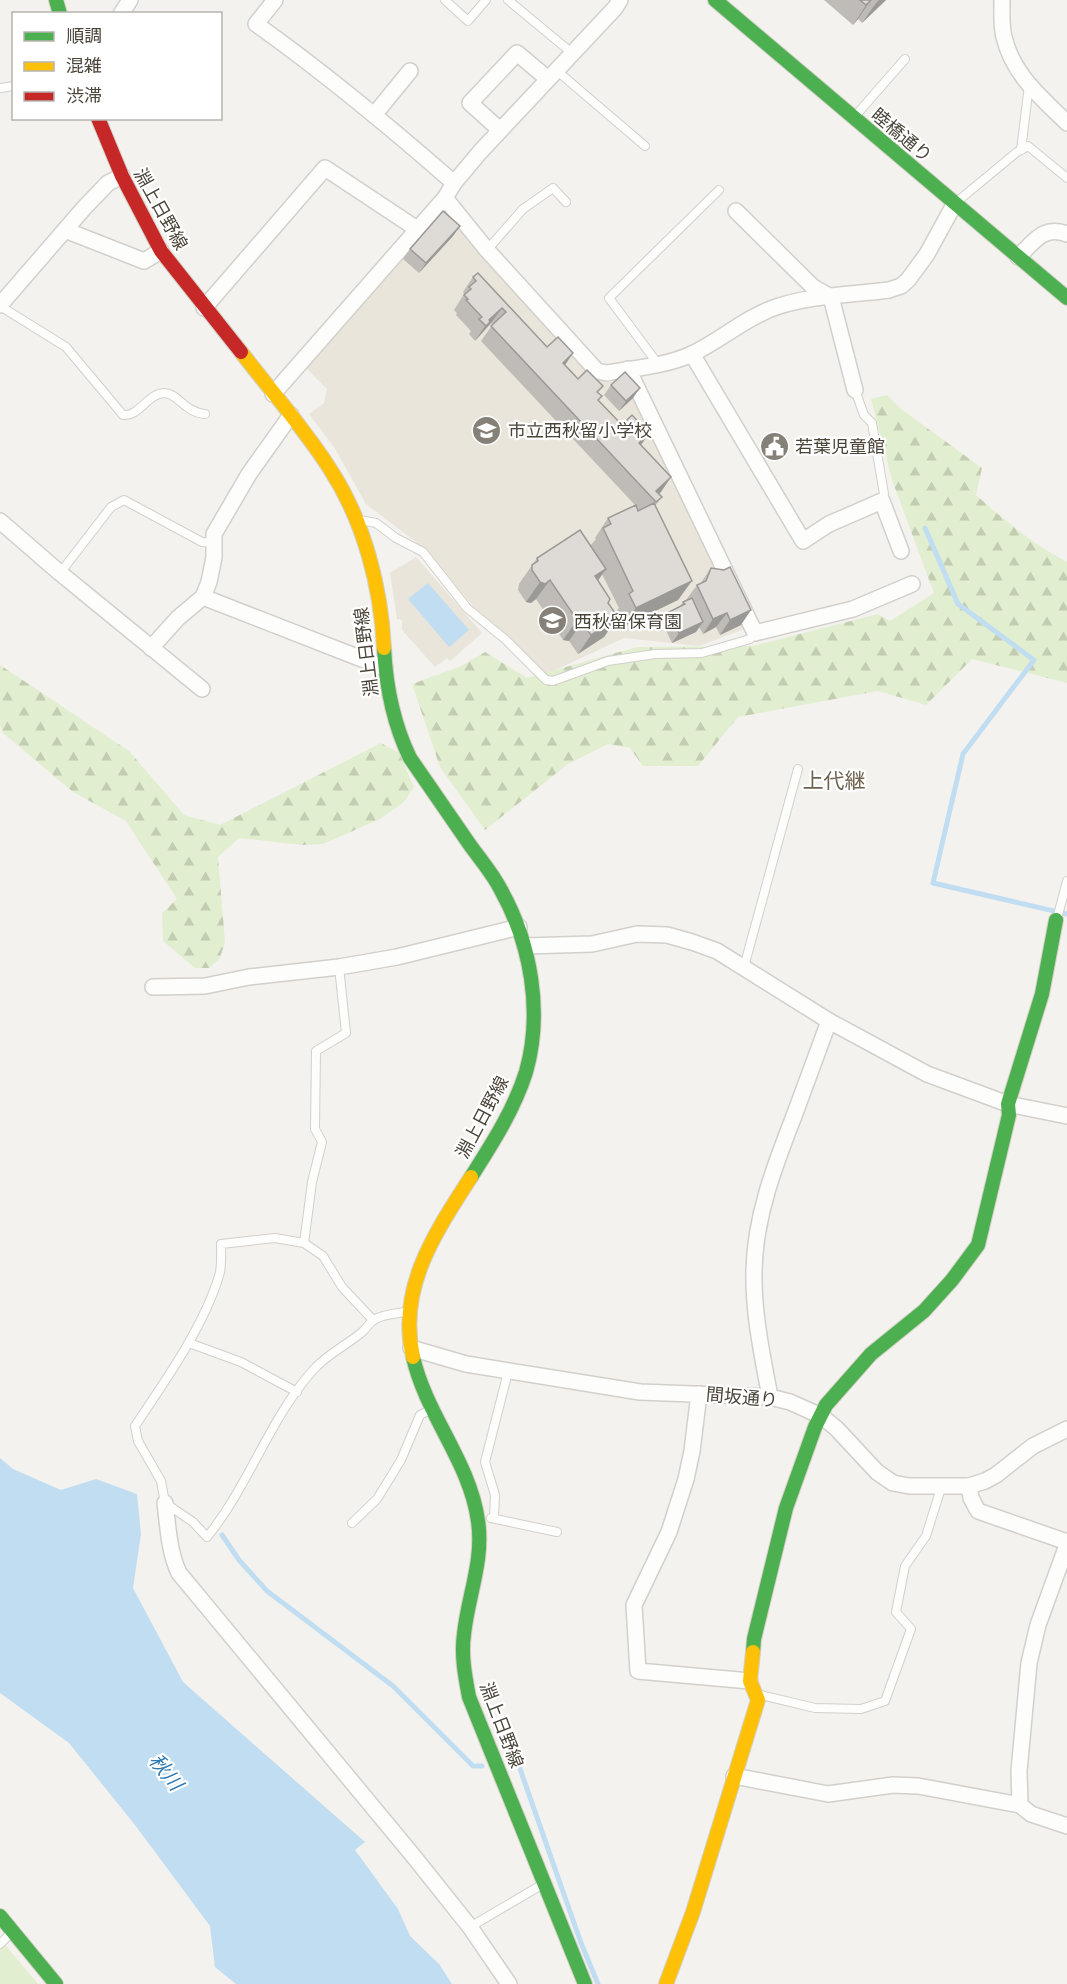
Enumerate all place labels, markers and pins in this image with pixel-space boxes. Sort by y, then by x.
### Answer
school or university icon: 市立西秋留小学校 [471,414,503,446]
place label: 市立西秋留小学校 [508,420,652,441]
public building icon: 若葉児童館 [758,430,790,462]
place label: 若葉児童館 [795,436,885,457]
school or university icon: 西秋留保育園 [537,605,569,637]
place label: 西秋留保育園 [574,611,682,632]

